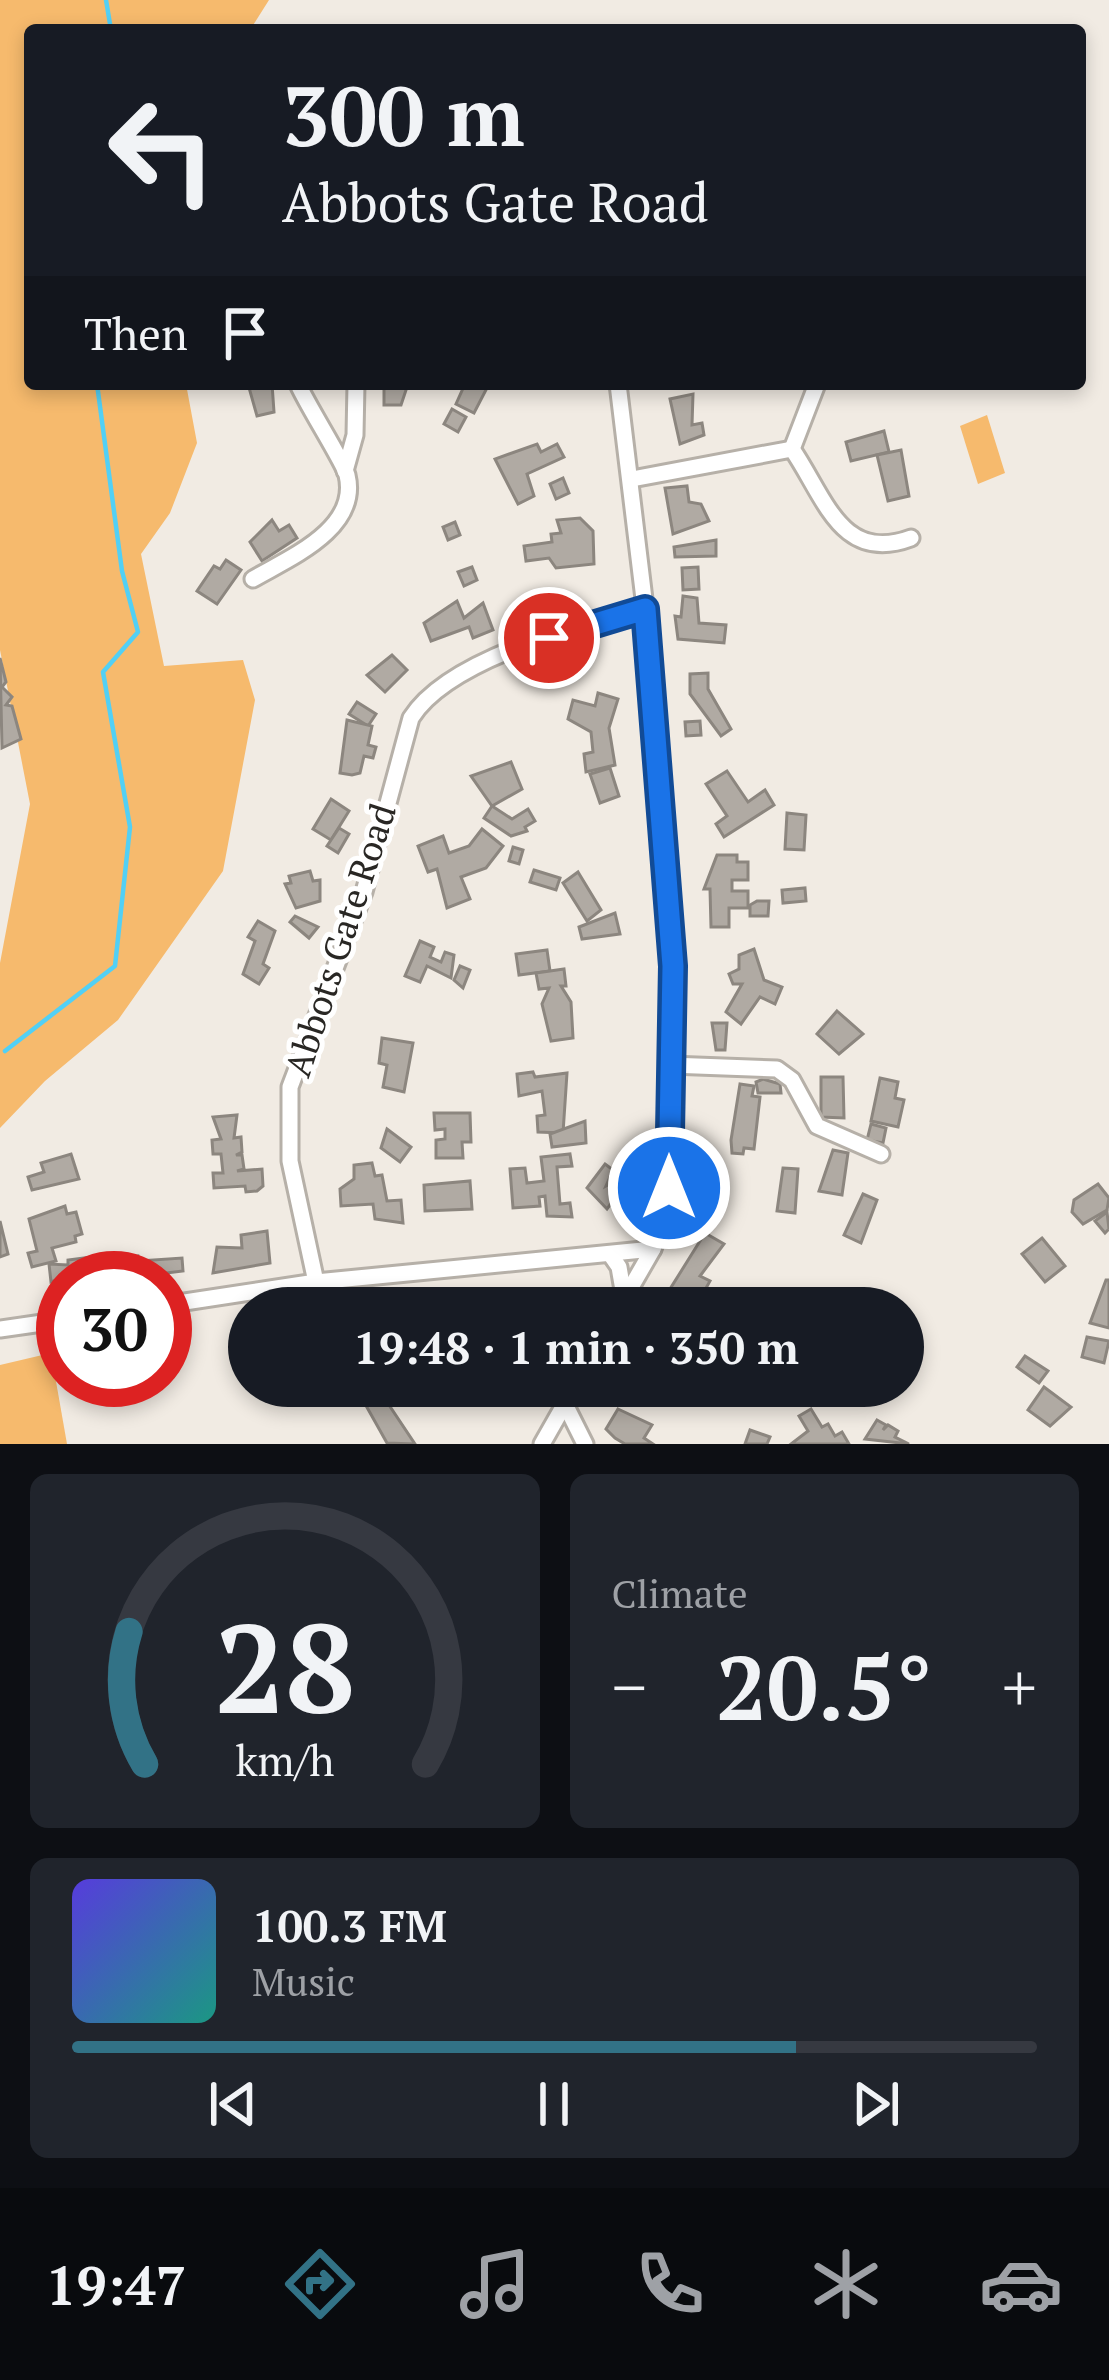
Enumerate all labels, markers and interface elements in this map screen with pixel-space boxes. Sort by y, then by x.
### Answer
text: 300 m [282,59,525,170]
icon: left [84,72,240,228]
text: Abbots Gate Road [282,166,709,237]
icon: arrive [212,300,278,366]
text: Then [84,303,188,363]
pin [498,587,600,689]
icon: arrive [516,605,582,671]
street label: Abbots Gate Road [273,797,406,1082]
position arrow [606,1125,732,1251]
speed limit sign: 30 [36,1251,192,1407]
text: 19:48 · 1 min · 350 m [353,1317,799,1377]
text: Climate [612,1567,748,1619]
text: 28 [214,1583,355,1749]
text: 20.5° [716,1626,932,1746]
text: − [612,1642,647,1730]
text: + [1002,1642,1037,1730]
text: km/h [235,1731,334,1788]
text: 100.3 FM [252,1895,447,1955]
text: Music [252,1955,355,2007]
icon: previous [200,2071,266,2137]
icon: pause [521,2071,587,2137]
icon: next [843,2071,909,2137]
icon: directions [278,2242,362,2326]
icon: music [453,2242,537,2326]
icon: phone [628,2242,712,2326]
icon: climate [804,2242,888,2326]
icon: car [979,2242,1063,2326]
text: 19:47 [46,2249,186,2320]

